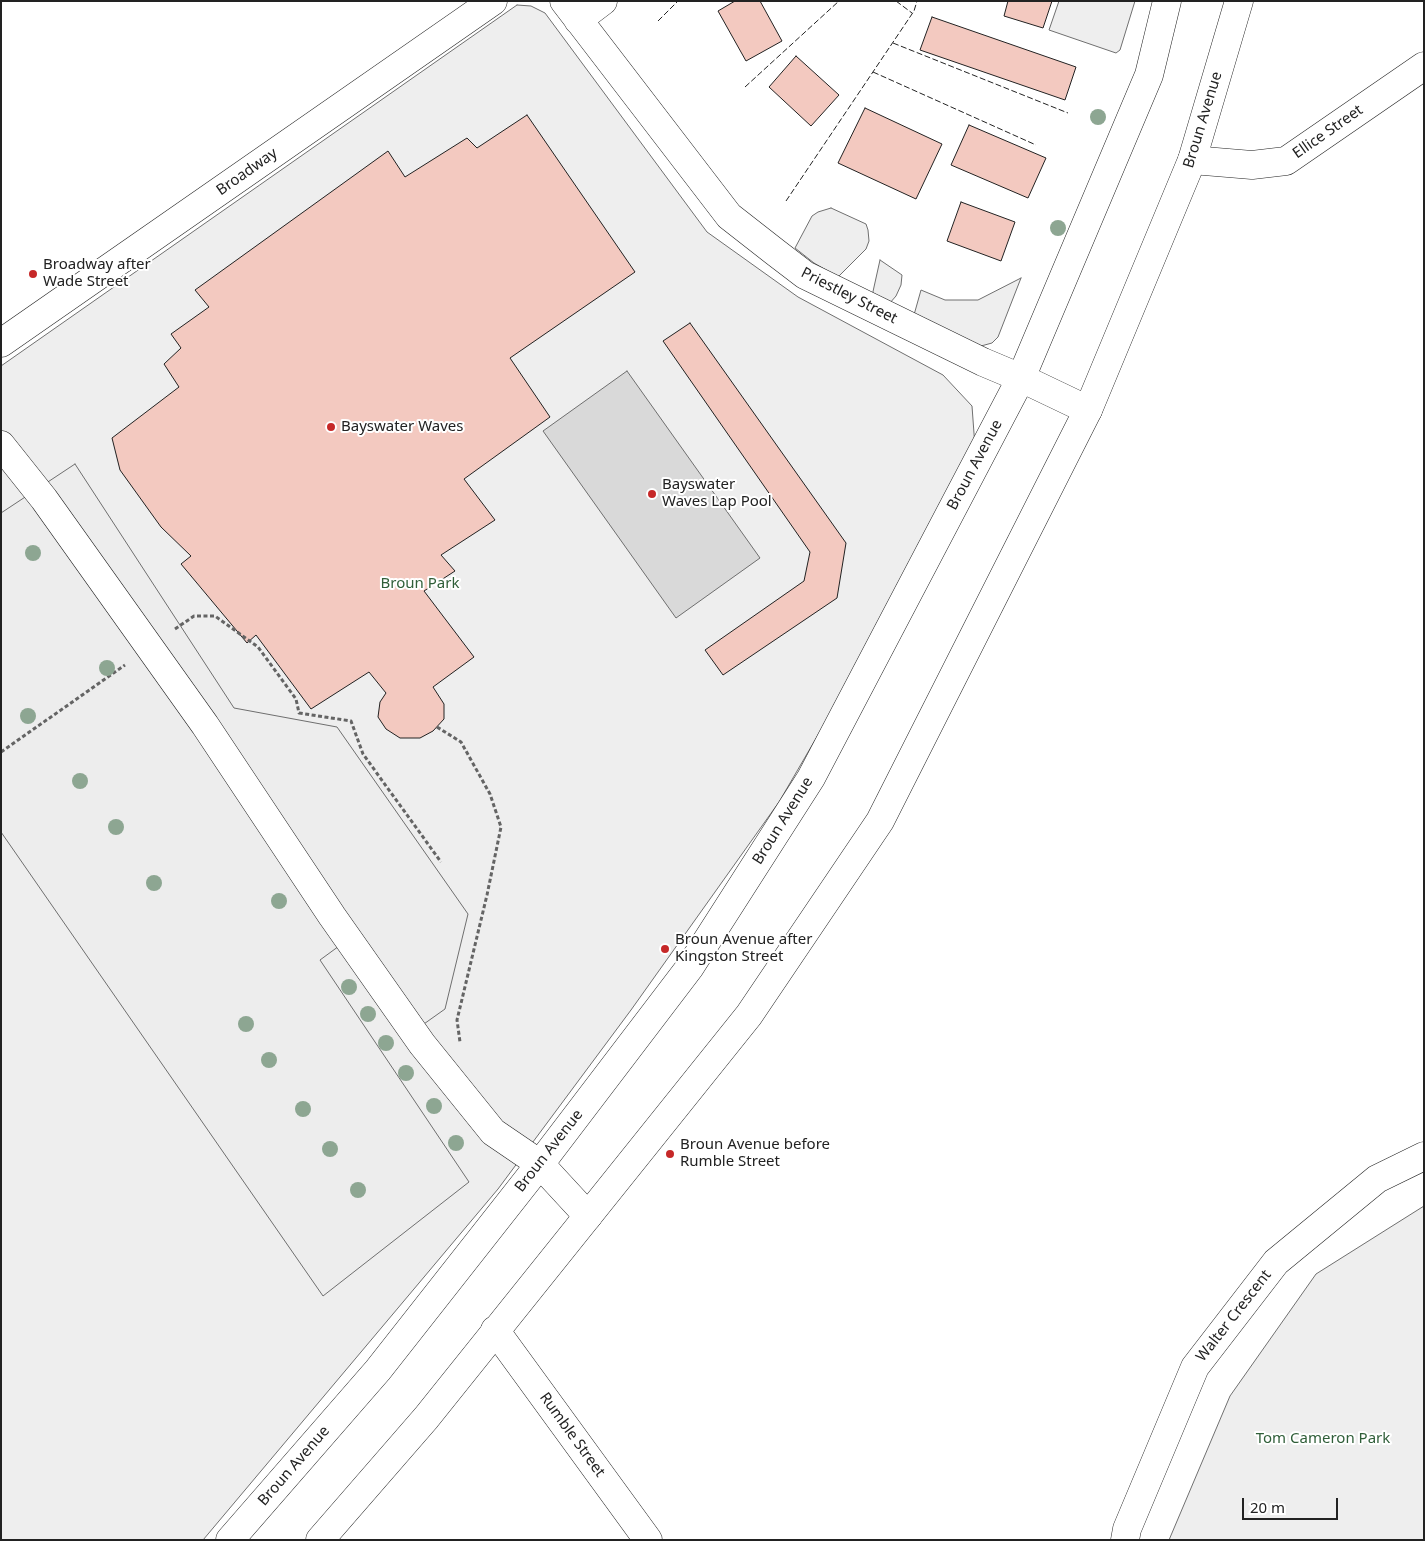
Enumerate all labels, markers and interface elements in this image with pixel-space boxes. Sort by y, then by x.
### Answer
street label: Broun Avenue [1180,70,1226,170]
street label: Ellice Street [1290,101,1366,163]
street label: Broadway [213,144,281,200]
place label: Broadway after Wade Street [43,256,151,291]
street label: Priestley Street [798,264,900,328]
marker: Broadway after Wade Street [27,268,39,280]
street label: Broun Avenue [944,417,1006,513]
place label: Bayswater Waves [341,418,464,436]
marker: Bayswater Waves [325,421,337,433]
place label: Bayswater Waves Lap Pool [662,476,772,511]
marker: Bayswater Waves Lap Pool [646,488,658,500]
park label: Broun Park [381,575,459,593]
street label: Broun Avenue [749,774,817,868]
place label: Broun Avenue after Kingston Street [675,931,812,966]
marker: Broun Avenue after Kingston Street [659,943,671,955]
street label: Broun Avenue [511,1106,587,1196]
place label: Broun Avenue before Rumble Street [680,1136,830,1171]
marker: Broun Avenue before Rumble Street [664,1148,676,1160]
street label: Walter Crescent [1193,1267,1275,1365]
street label: Rumble Street [535,1389,609,1481]
street label: Broun Avenue [254,1422,334,1510]
park label: Tom Cameron Park [1256,1430,1390,1448]
scale bar [1245,1488,1341,1520]
text: 20 m [1250,1497,1285,1517]

